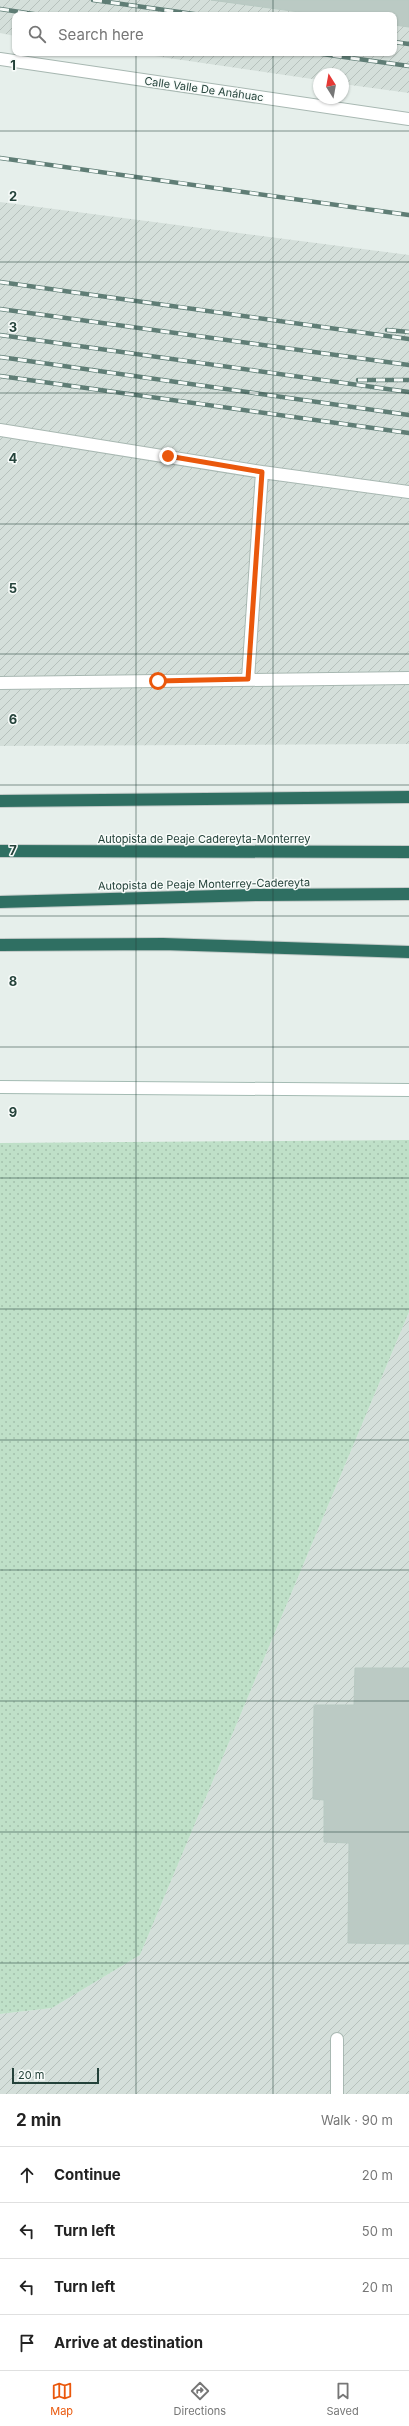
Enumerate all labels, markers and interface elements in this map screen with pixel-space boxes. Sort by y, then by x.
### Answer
search box [12,12,397,56]
icon: search [26,23,48,45]
text: Search here [58,25,144,44]
text: 1 [10,57,16,73]
north arrow [313,68,349,104]
street label: Calle Valle De Anáhuac [143,74,265,104]
text: 2 [9,188,17,204]
text: 3 [9,319,17,335]
route end [159,447,177,465]
text: 4 [9,450,18,466]
text: 5 [9,580,17,596]
route start [149,672,167,690]
text: 6 [9,711,17,727]
street label: Autopista de Peaje Cadereyta-Monterrey [98,832,310,846]
text: 7 [9,842,17,858]
street label: Autopista de Peaje Monterrey-Cadereyta [98,875,310,893]
text: 8 [9,973,17,989]
text: 9 [9,1104,17,1120]
scale bar [12,2066,99,2085]
text: 20 m [18,2068,44,2082]
text: 2 min [16,2110,61,2130]
text: Walk · 90 m [321,2112,393,2128]
icon: ahead [16,2164,38,2186]
text: Continue [54,2165,121,2184]
text: 20 m [362,2167,393,2183]
icon: left [16,2220,38,2242]
text: Turn left [54,2221,115,2240]
text: 50 m [362,2223,393,2239]
icon: left [16,2276,38,2298]
text: Turn left [54,2277,115,2296]
text: 20 m [362,2279,393,2295]
icon: arrive [16,2332,38,2354]
text: Arrive at destination [54,2333,203,2352]
tab: Map [50,2380,73,2418]
tab: Directions [174,2380,226,2418]
tab: Saved [327,2380,359,2418]

